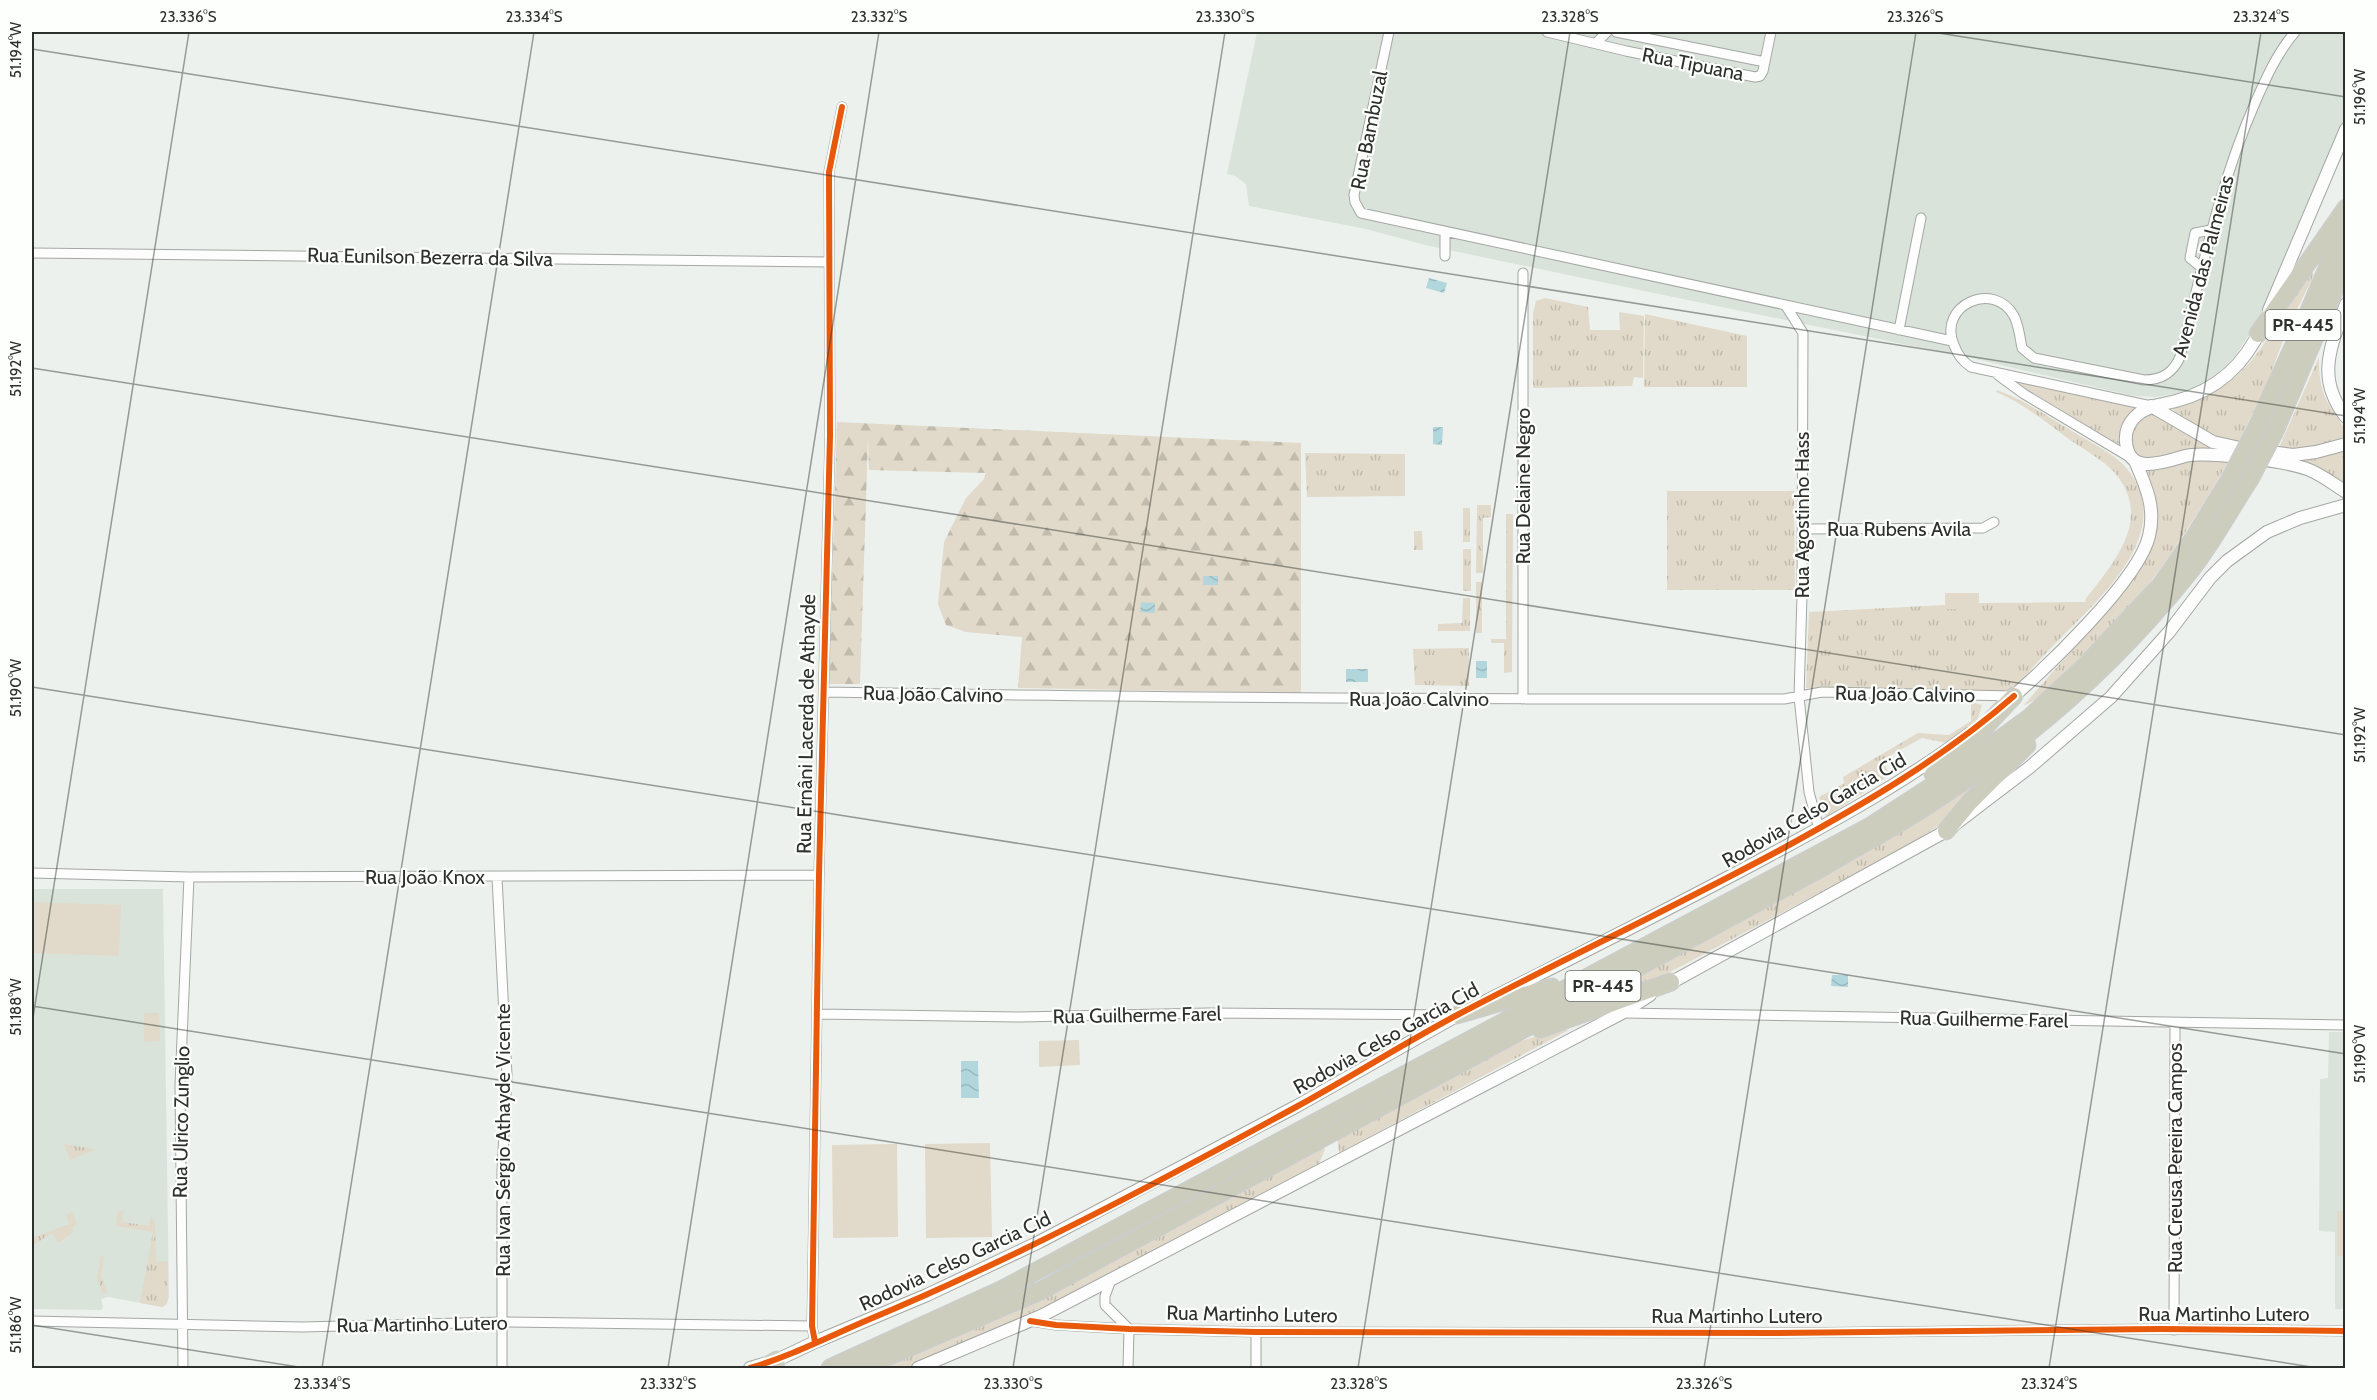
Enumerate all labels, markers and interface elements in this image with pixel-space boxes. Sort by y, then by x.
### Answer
text: 23.336°S [160,8,217,26]
text: 23.334°S [506,8,563,26]
text: 23.332°S [851,8,907,26]
text: 23.330°S [1196,8,1255,26]
text: 23.328°S [1541,8,1599,26]
text: 23.326°S [1887,8,1944,26]
text: 23.324°S [2233,8,2290,26]
text: 51.194°W [7,21,25,78]
street label: Rua Tipuana [1640,42,1746,86]
street label: Rua Bambuzal [1346,68,1392,192]
text: 51.196°W [2351,68,2369,125]
street label: Avenida das Palmeiras [2167,172,2239,360]
street label: Rua Eunilson Bezerra da Silva [307,243,553,271]
road number: PR-445 [2266,310,2340,340]
text: 51.192°W [7,340,25,397]
text: 51.194°W [2351,387,2369,444]
street label: Rua Delaine Negro [1511,408,1535,564]
street label: Rua Agostinho Hass [1790,432,1814,598]
street label: Rua Rubens Avila [1827,517,1971,541]
street label: Rua Ernâni Lacerda de Athayde [792,594,820,854]
text: 51.190°W [7,658,25,717]
street label: Rua João Calvino [863,681,1003,707]
street label: Rua João Calvino [1835,681,1975,707]
street label: Rua João Calvino [1349,687,1489,711]
text: 51.192°W [2351,706,2369,763]
street label: Rodovia Celso Garcia Cid [1718,748,1910,872]
street label: Rua João Knox [365,865,485,889]
road number: PR-445 [1566,971,1640,1001]
text: 51.188°W [7,977,25,1036]
street label: Rodovia Celso Garcia Cid [1289,977,1483,1099]
street label: Rua Guilherme Farel [1052,1002,1222,1028]
street label: Rua Ivan Sérgio Athayde Vicente [491,1003,515,1277]
street label: Rua Guilherme Farel [1899,1006,2069,1032]
text: 51.190°W [2351,1024,2369,1083]
street label: Rua Creusa Pereira Campos [2163,1043,2187,1273]
street label: Rua Ulrico Zunglio [168,1046,194,1198]
street label: Rodovia Celso Garcia Cid [856,1206,1054,1316]
text: 51.186°W [7,1296,25,1353]
street label: Rua Martinho Lutero [1166,1301,1338,1327]
street label: Rua Martinho Lutero [2138,1302,2310,1326]
street label: Rua Martinho Lutero [1651,1304,1823,1328]
street label: Rua Martinho Lutero [336,1311,508,1337]
text: 23.334°S [294,1375,351,1393]
text: 23.332°S [640,1375,696,1393]
text: 23.330°S [984,1375,1043,1393]
text: 23.328°S [1330,1375,1388,1393]
text: 23.326°S [1676,1375,1733,1393]
text: 23.324°S [2021,1375,2078,1393]

